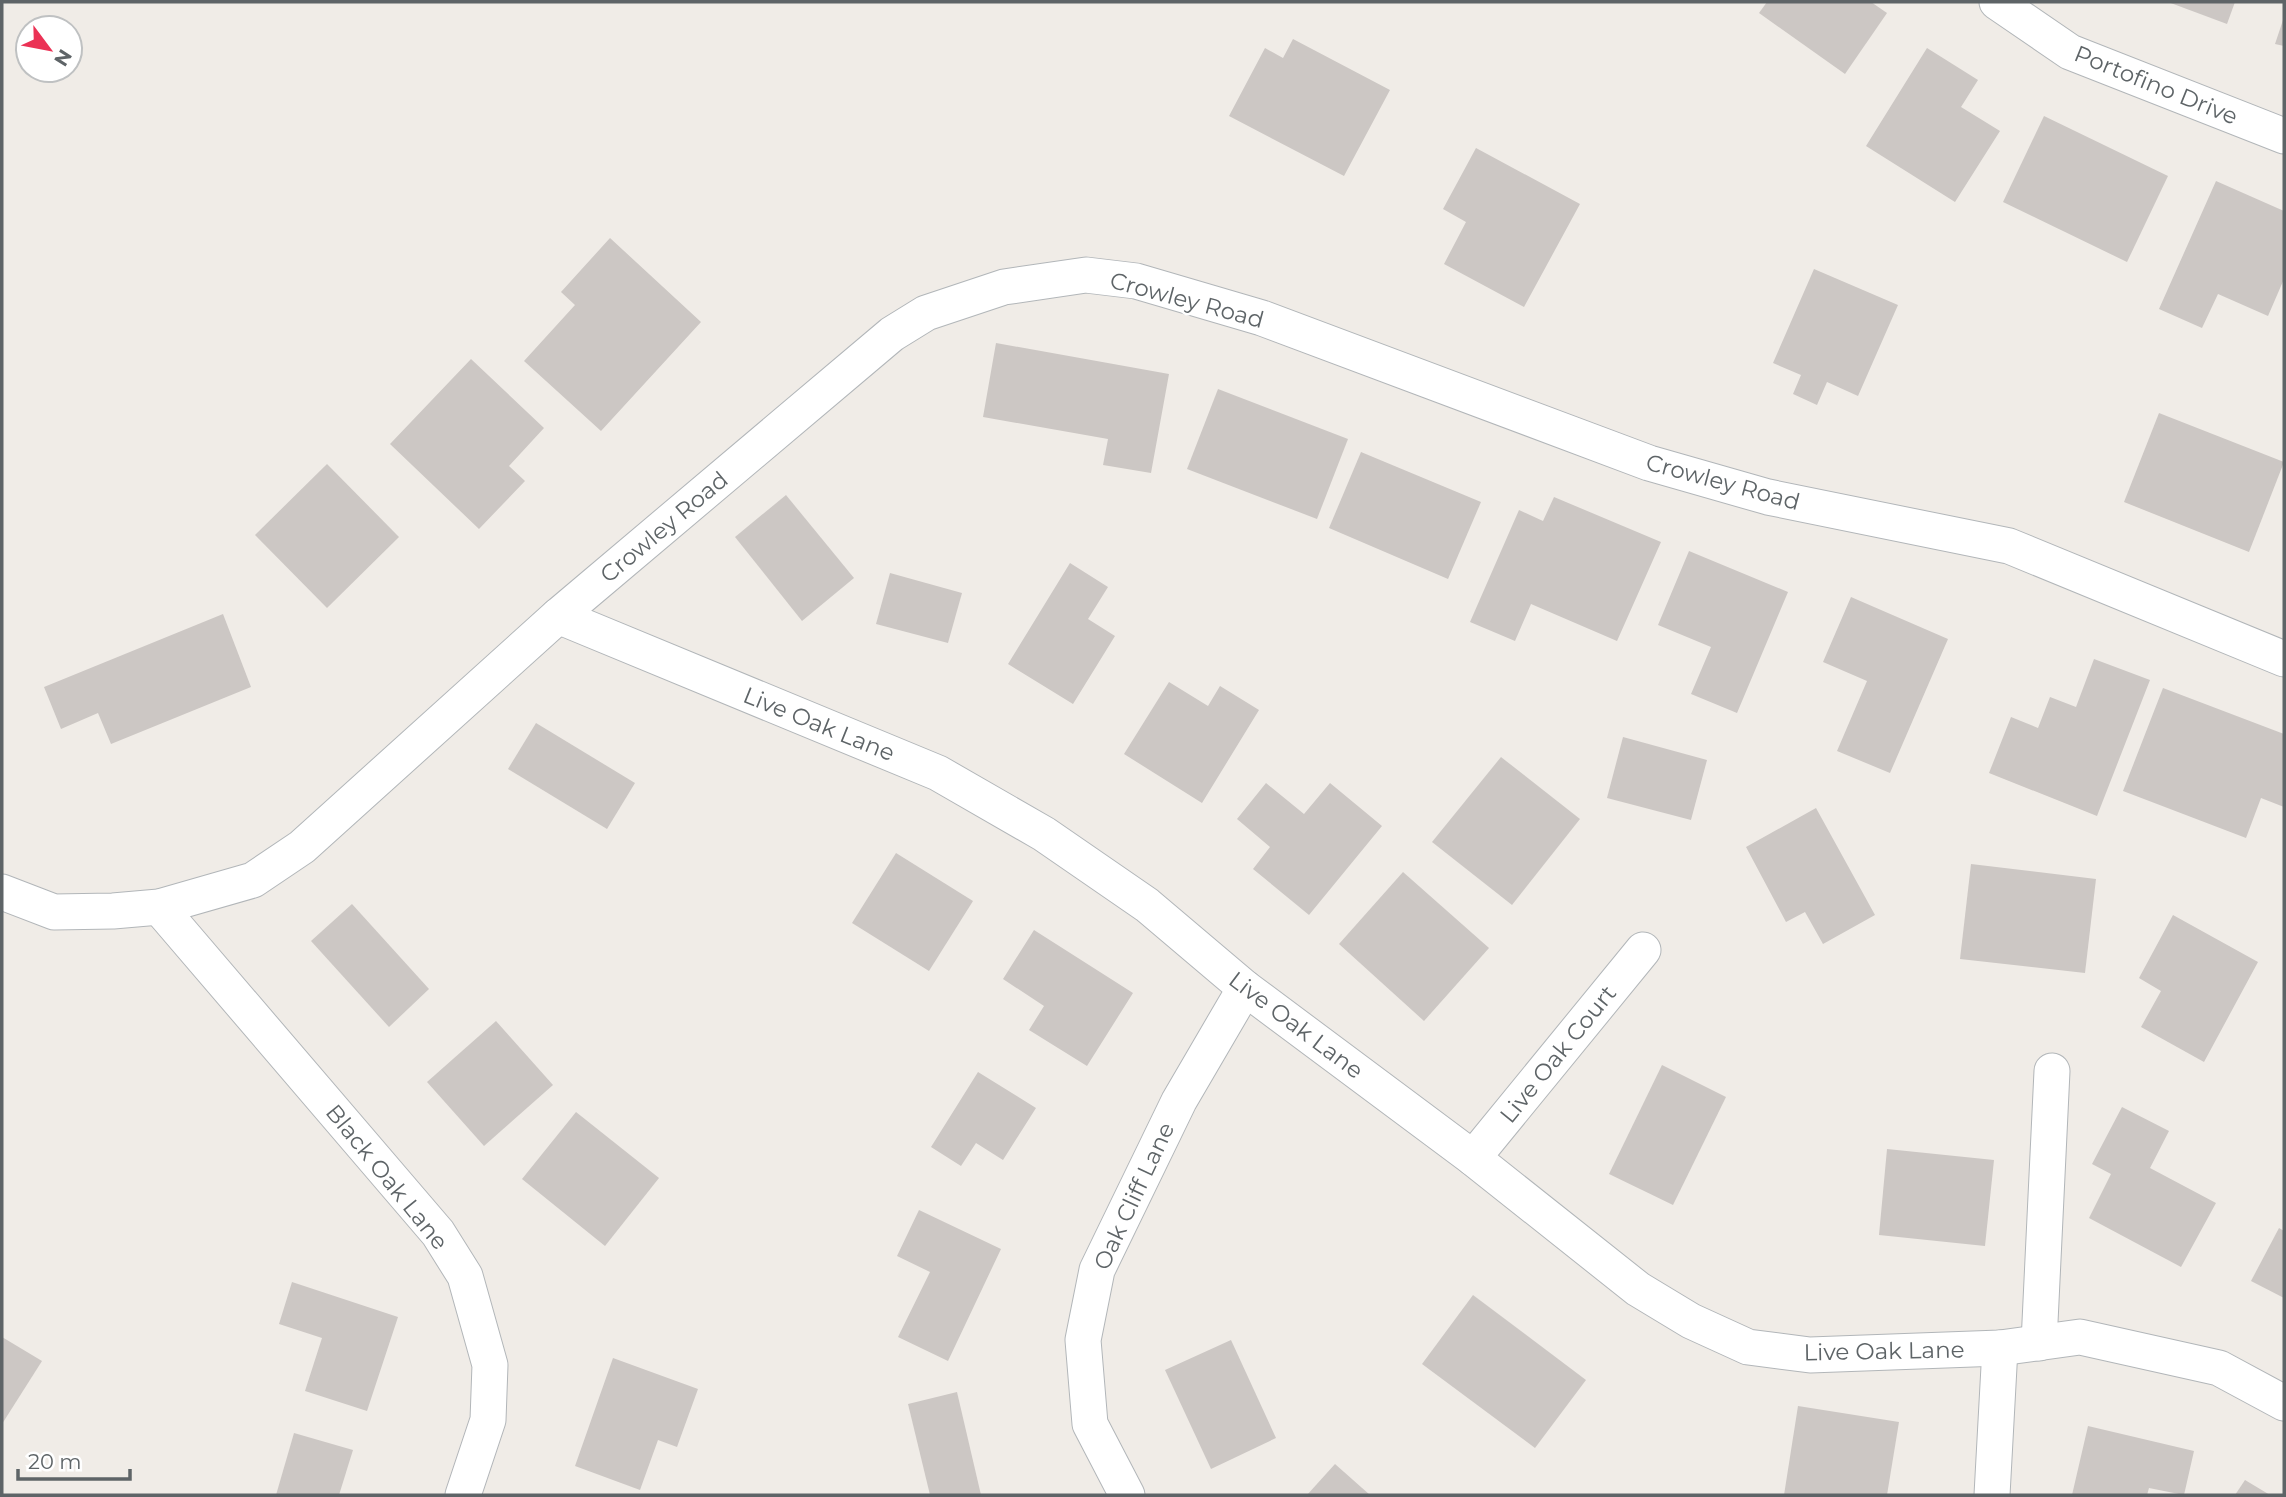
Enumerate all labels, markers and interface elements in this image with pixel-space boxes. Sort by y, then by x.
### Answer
north arrow [14,14,84,84]
street label: Portofino Drive [2070,39,2242,131]
text: N [49,45,77,70]
street label: Crowley Road [1107,266,1267,334]
street label: Crowley Road [1643,448,1803,516]
street label: Crowley Road [594,465,734,589]
street label: Live Oak Lane [739,681,899,767]
street label: Live Oak Lane [1223,965,1369,1085]
street label: Live Oak Court [1494,980,1622,1128]
street label: Black Oak Lane [320,1099,454,1255]
street label: Oak Cliff Lane [1088,1118,1180,1274]
street label: Live Oak Lane [1803,1336,1965,1366]
scale bar [18,1438,130,1482]
text: 20 m [28,1449,82,1474]

